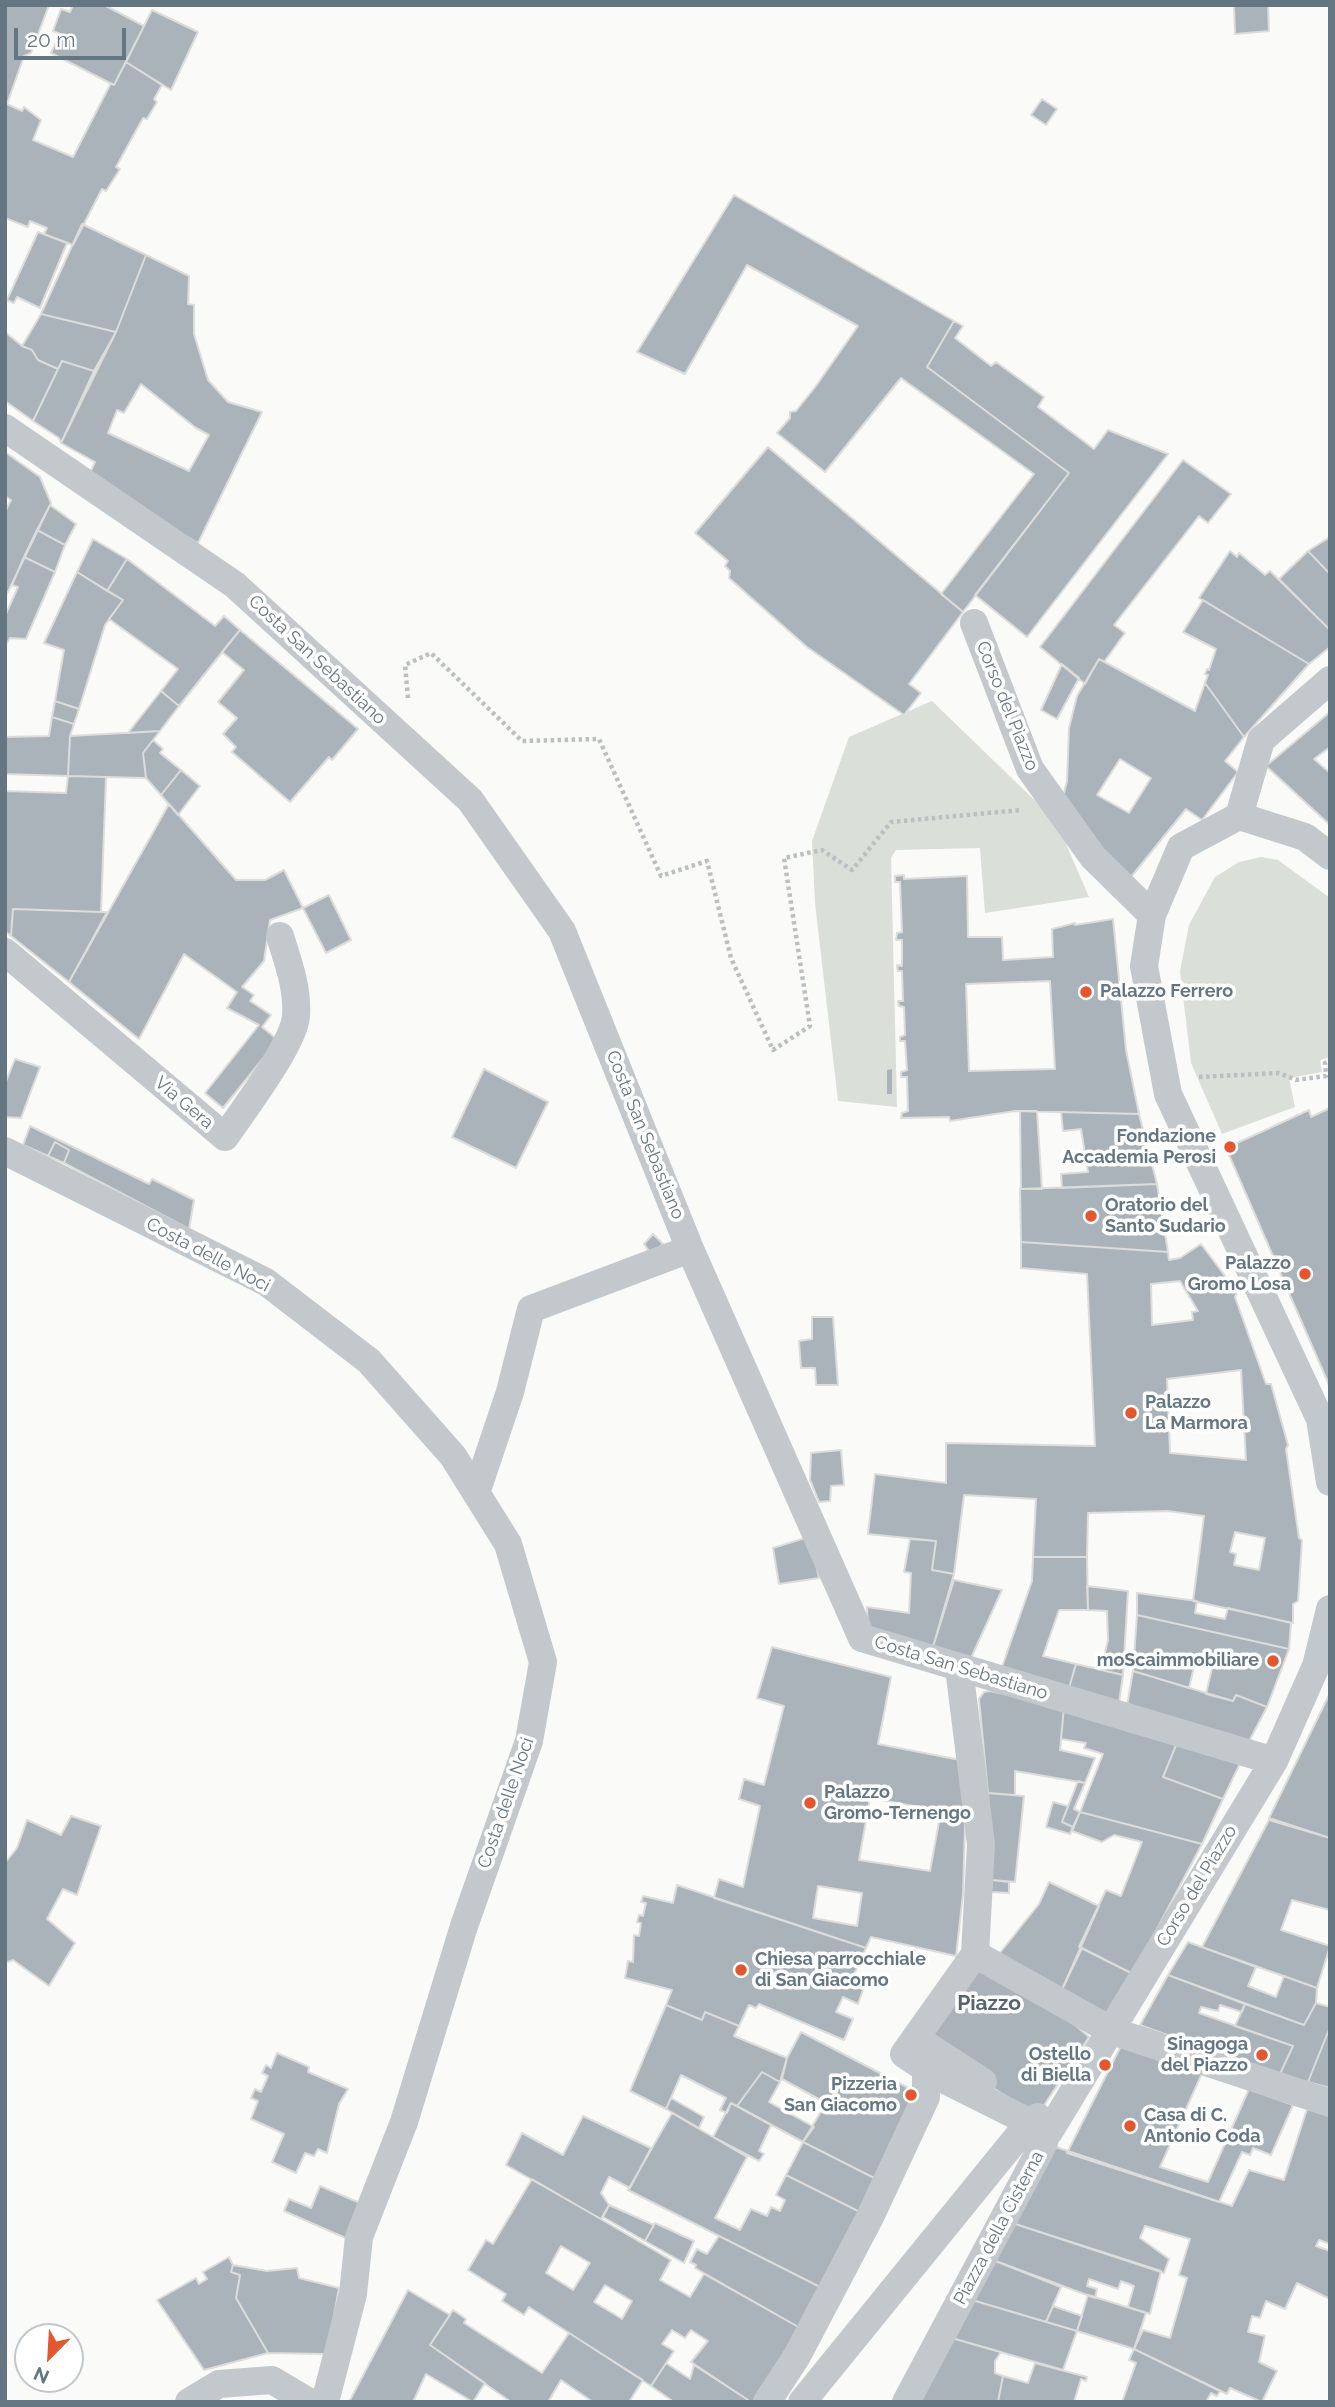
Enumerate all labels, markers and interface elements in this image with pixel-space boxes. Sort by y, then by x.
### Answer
scale bar [18,14,130,58]
text: 20 m [27,27,75,52]
street label: Costa San Sebastiano [244,591,390,729]
street label: Corso del Piazzo [971,638,1043,774]
place label: Palazzo Ferrero [1100,981,1233,1003]
marker: Palazzo Ferrero [1078,984,1094,1000]
street label: Costa San Sebastiano [601,1047,689,1223]
street label: Via Gera [150,1072,218,1134]
place label: Fondazione Accademia Perosi [1062,1126,1216,1168]
marker: Fondazione Accademia Perosi [1222,1139,1238,1155]
place label: Oratorio del Santo Sudario [1105,1195,1226,1238]
marker: Oratorio del Santo Sudario [1083,1208,1099,1224]
street label: Costa delle Noci [142,1213,274,1297]
place label: Palazzo Gromo Losa [1188,1253,1291,1296]
marker: Palazzo Gromo Losa [1297,1266,1313,1282]
place label: Palazzo La Marmora [1145,1392,1248,1434]
marker: Palazzo La Marmora [1123,1405,1139,1421]
street label: Costa San Sebastiano [872,1631,1050,1705]
place label: moScaimmobiliare [1097,1650,1259,1672]
marker: moScaimmobiliare [1265,1653,1281,1669]
street label: Costa delle Noci [473,1735,539,1871]
place label: Palazzo Gromo-Ternengo [824,1782,971,1825]
marker: Palazzo Gromo-Ternengo [802,1795,818,1811]
street label: Corso del Piazzo [1152,1821,1242,1951]
place label: Chiesa parrocchiale di San Giacomo [755,1949,926,1992]
marker: Chiesa parrocchiale di San Giacomo [733,1962,749,1978]
district label: Piazzo [957,1991,1021,2017]
place label: Sinagoga del Piazzo [1161,2034,1248,2076]
place label: Ostello di Biella [1021,2044,1091,2086]
marker: Sinagoga del Piazzo [1254,2047,1270,2063]
marker: Ostello di Biella [1097,2057,1113,2073]
place label: Pizzeria San Giacomo [784,2074,897,2116]
marker: Pizzeria San Giacomo [903,2087,919,2103]
place label: Casa di C. Antonio Coda [1144,2105,1260,2148]
marker: Casa di C. Antonio Coda [1122,2118,1138,2134]
street label: Piazza della Cisterna [949,2147,1049,2309]
north arrow [14,2323,84,2393]
text: N [30,2362,52,2388]

